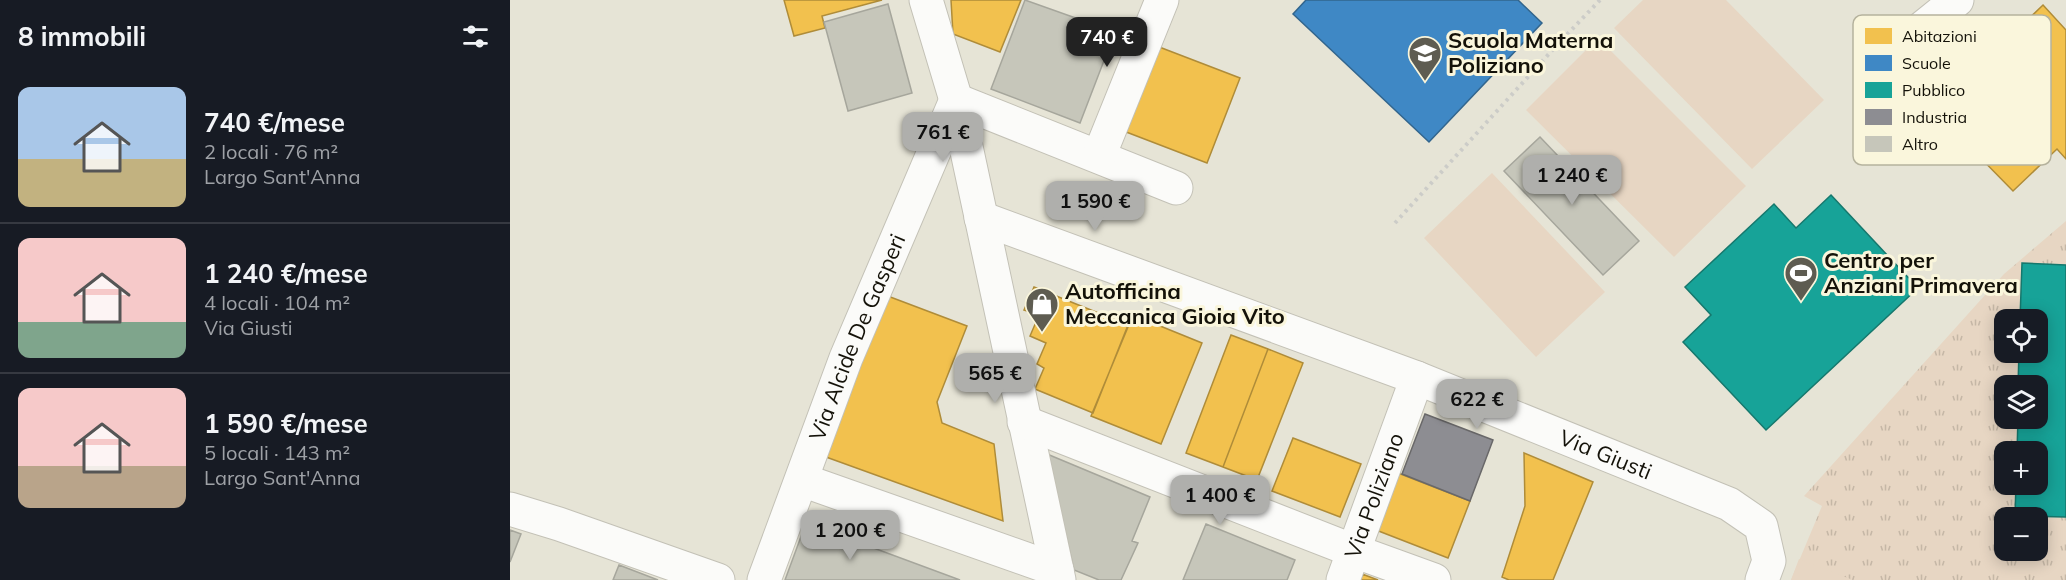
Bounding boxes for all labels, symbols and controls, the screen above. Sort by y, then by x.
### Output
legend [1853,15,2051,165]
pin: 740 € [1065,17,1149,68]
text: 8 immobili [18,20,146,53]
icon: filters [459,20,492,53]
text: 740 € [1080,24,1134,49]
place label: Scuola Materna Poliziano [1448,26,1613,79]
text: Abitazioni [1902,26,1977,46]
school or university icon: Scuola Materna Poliziano [1407,35,1443,82]
text: Scuole [1902,53,1951,73]
text: Pubblico [1902,80,1965,100]
text: 740 €/mese [204,106,345,139]
text: Industria [1902,107,1967,127]
icon: home [66,111,138,183]
pin: 761 € [901,112,985,163]
text: 761 € [916,119,970,144]
text: Altro [1902,134,1938,154]
text: 2 locali · 76 m² [204,139,338,164]
pin: 1 240 € [1517,155,1627,206]
text: 1 240 € [1537,162,1607,187]
text: Largo Sant'Anna [204,164,360,189]
pin: 1 590 € [1040,181,1150,232]
text: 1 590 € [1060,188,1130,213]
street label: Via Alcide De Gasperi [803,229,911,445]
place label: Centro per Anziani Primavera [1824,246,2018,299]
sports icon: Centro per Anziani Primavera [1783,255,1819,302]
text: 1 240 €/mese [204,257,368,290]
icon: home [66,262,138,334]
place label: Autofficina Meccanica Gioia Vito [1065,277,1285,330]
shop icon: Autofficina Meccanica Gioia Vito [1024,286,1060,333]
text: 4 locali · 104 m² [204,290,350,315]
map controls [1994,309,2048,561]
button: locate [1994,309,2048,363]
text: Via Giusti [204,315,292,340]
pin: 565 € [953,353,1037,404]
text: 565 € [968,360,1022,385]
button: layers [1994,375,2048,429]
pin: 622 € [1435,379,1519,430]
text: 622 € [1450,386,1504,411]
text: 1 590 €/mese [204,407,368,440]
icon: home [66,412,138,484]
street label: Via Giusti [1555,423,1656,485]
street label: Via Poliziano [1338,429,1410,562]
text: 5 locali · 143 m² [204,440,350,465]
button: + [1994,441,2048,495]
text: Largo Sant'Anna [204,465,360,490]
pin: 1 400 € [1165,475,1275,526]
text: 1 400 € [1185,482,1255,507]
button: − [1994,507,2048,561]
pin: 1 200 € [795,510,905,561]
text: 1 200 € [815,517,885,542]

